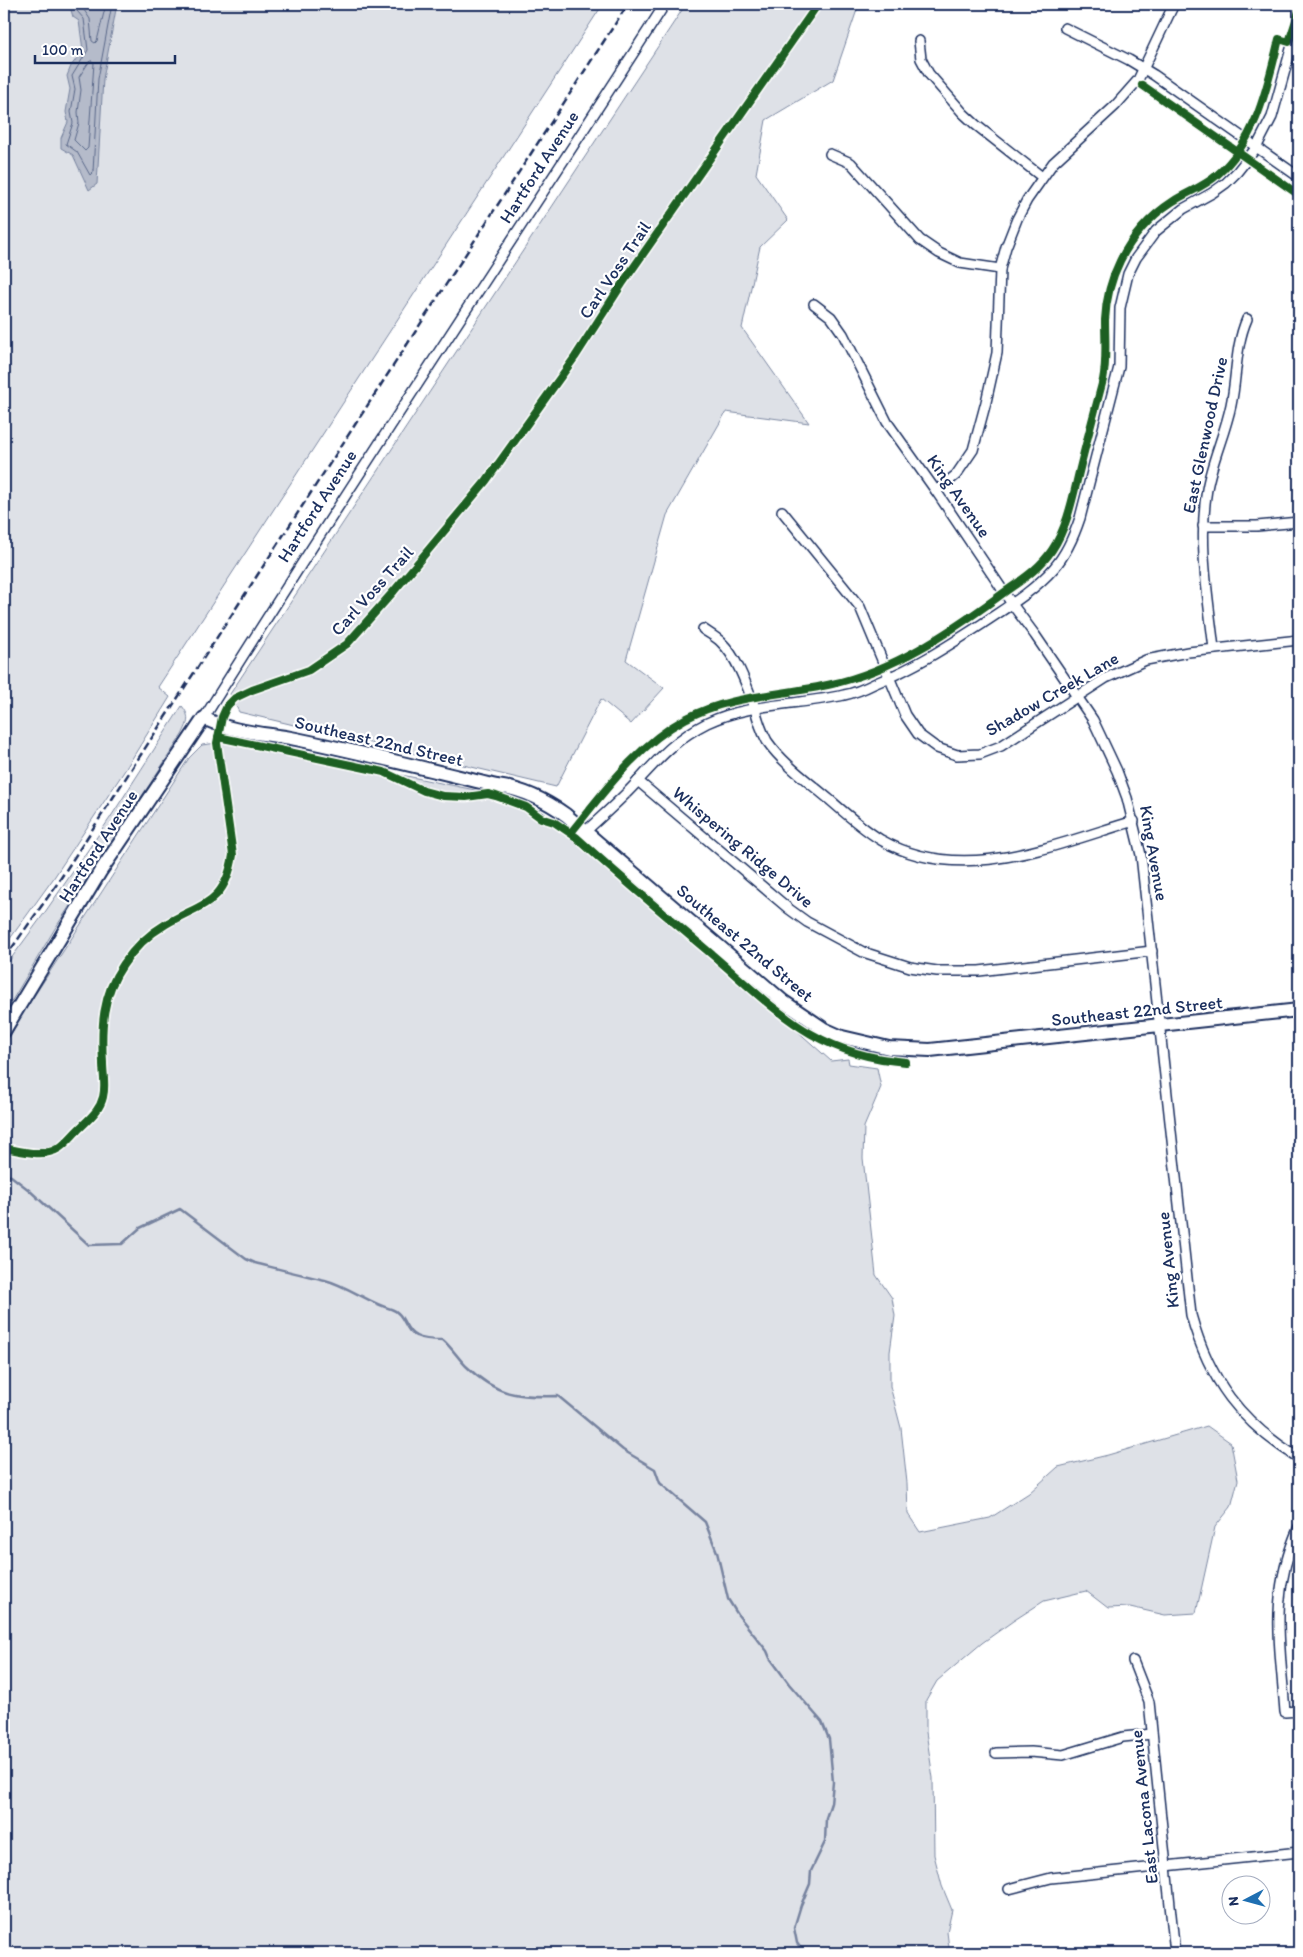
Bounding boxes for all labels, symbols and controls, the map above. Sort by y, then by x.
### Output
scale bar [35,32,175,64]
text: 100 m [42,41,84,59]
street label: Hartford Avenue [494,107,584,227]
street label: Carl Voss Trail [574,217,656,323]
street label: East Glenwood Drive [1178,355,1232,515]
street label: Hartford Avenue [272,446,362,566]
street label: King Avenue [922,450,996,542]
street label: Carl Voss Trail [326,542,418,640]
street label: Shadow Creek Lane [981,647,1123,741]
street label: Southeast 22nd Street [293,711,466,771]
street label: Whispering Ridge Drive [668,782,818,912]
street label: Hartford Avenue [53,786,143,906]
street label: King Avenue [1135,803,1173,903]
street label: Southeast 22nd Street [672,879,818,1007]
street label: Southeast 22nd Street [1050,991,1224,1031]
street label: King Avenue [1152,1211,1184,1309]
street label: East Lacona Avenue [1125,1729,1163,1885]
north arrow [1220,1874,1270,1924]
text: N [1225,1896,1243,1907]

